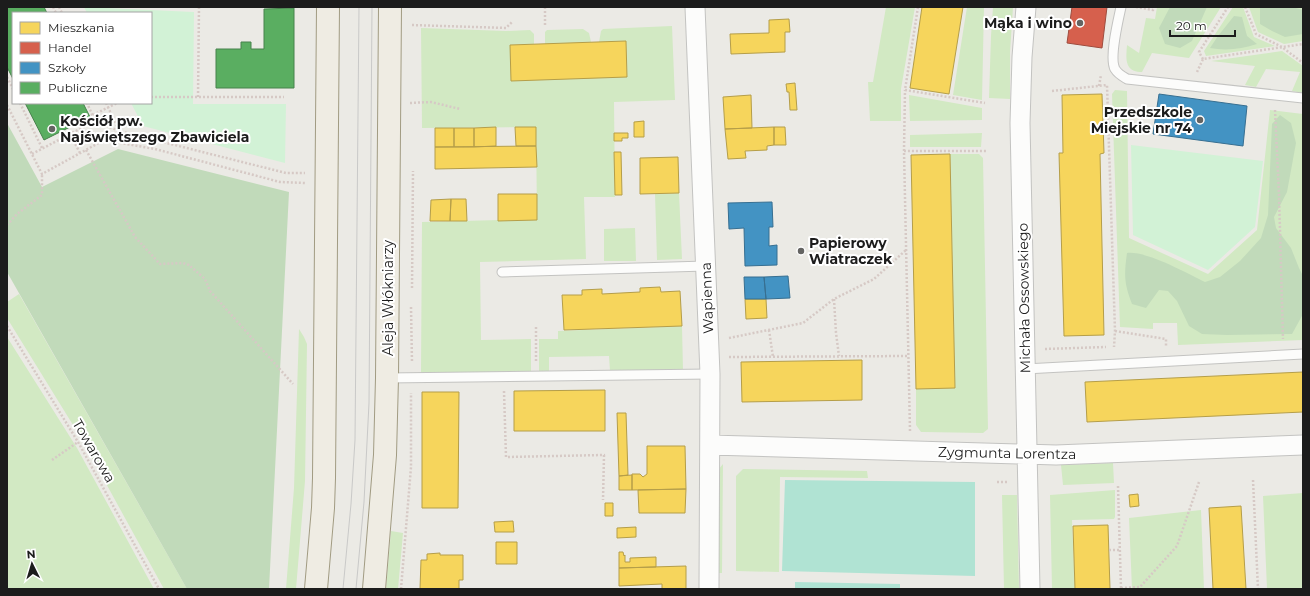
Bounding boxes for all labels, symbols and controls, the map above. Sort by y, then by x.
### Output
legend [12,12,152,104]
scale bar [1170,12,1235,38]
place label: Mąka i wino [984,14,1072,32]
marker: Mąka i wino [1075,18,1085,28]
text: 20 m [1176,18,1207,33]
text: Mieszkania [48,20,114,35]
text: Handel [48,40,92,55]
text: Szkoły [48,60,86,75]
text: Publiczne [48,80,107,95]
place label: Przedszkole Miejskie nr 74 [1091,103,1192,137]
place label: Kościół pw. Najświętszego Zbawiciela [60,112,249,146]
marker: Przedszkole Miejskie nr 74 [1195,115,1205,125]
marker: Kościół pw. Najświętszego Zbawiciela [47,124,57,134]
street label: Michała Ossowskiego [1014,222,1034,373]
place label: Papierowy Wiatraczek [809,234,893,268]
street label: Aleja Włókniarzy [379,240,397,356]
marker: Papierowy Wiatraczek [796,246,806,256]
street label: Wapienna [697,262,717,334]
street label: Towarowa [69,416,119,486]
street label: Zygmunta Lorentza [938,443,1076,463]
north arrow [12,544,52,584]
text: N [26,547,36,561]

